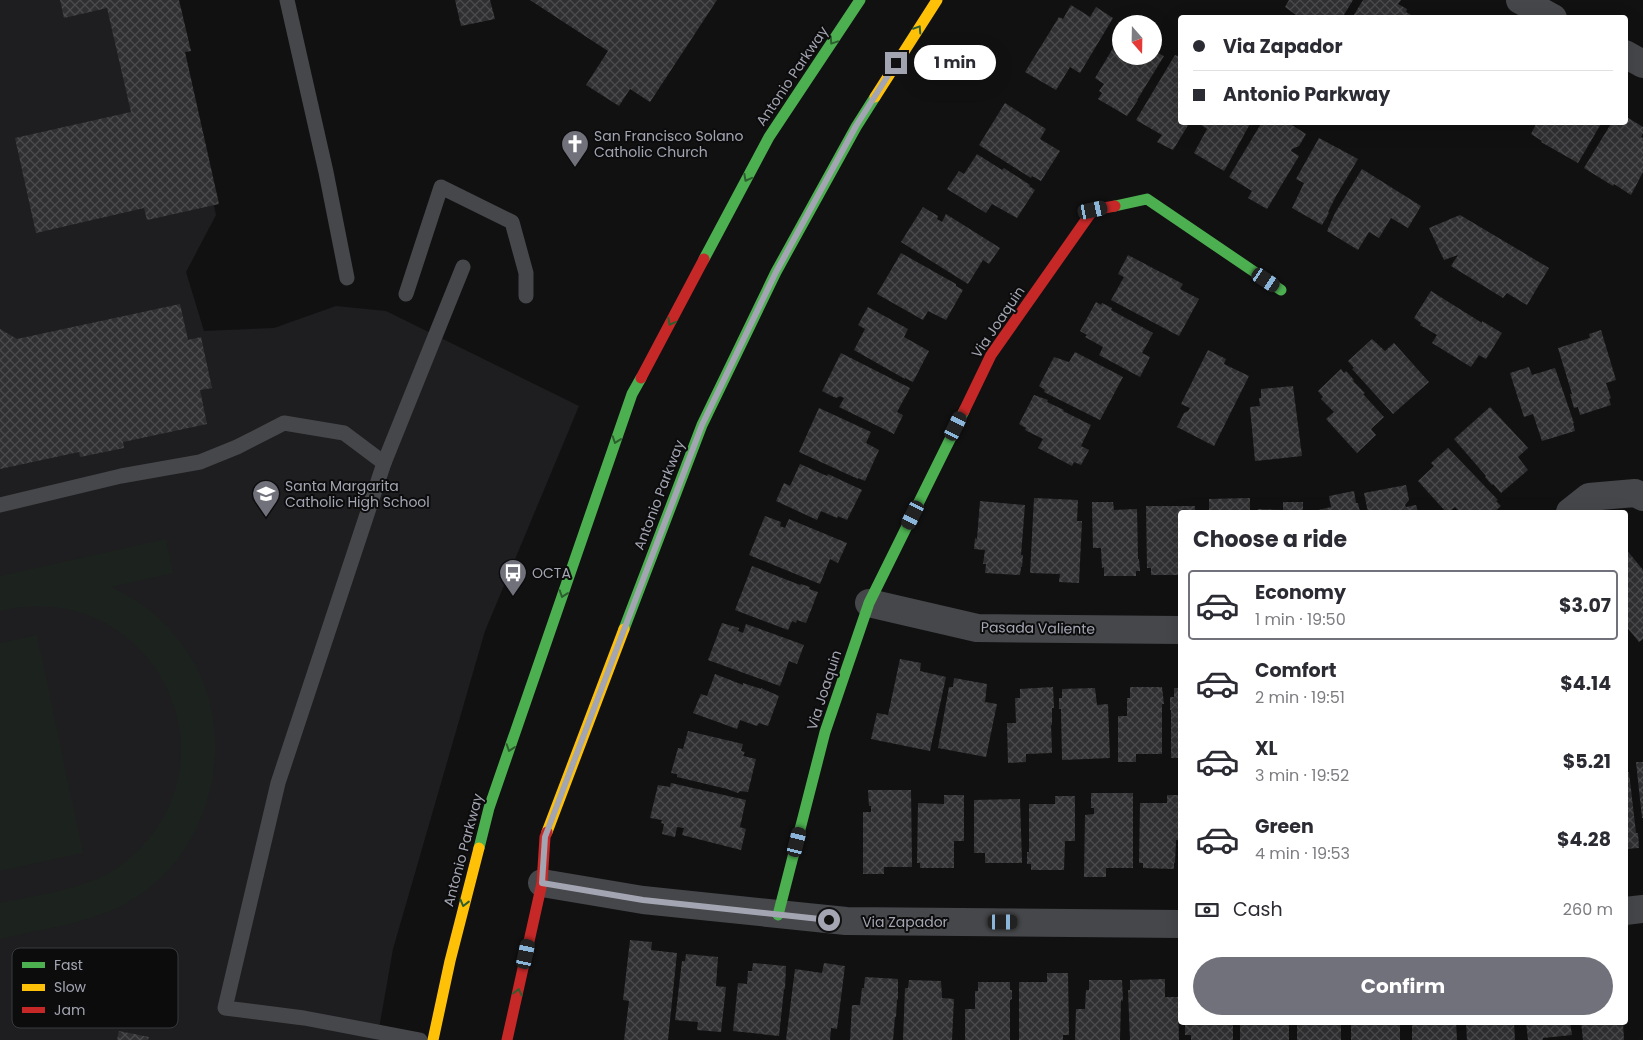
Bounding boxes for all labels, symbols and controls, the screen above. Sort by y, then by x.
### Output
north arrow [1112,15,1162,65]
map controls [1112,15,1162,65]
street label: Antonio Parkway [751,22,833,130]
one-way arrow [912,26,922,35]
text: Via Zapador [1223,33,1343,60]
one-way arrow [830,35,839,44]
callout: 1 min [914,46,996,80]
text: 1 min [934,51,976,74]
route end [885,52,907,74]
text: Antonio Parkway [1223,81,1390,108]
place label: San Francisco Solano Catholic Church [594,126,744,162]
church icon: San Francisco Solano Catholic Church [560,129,590,168]
one-way arrow [743,173,753,182]
car [1076,200,1109,220]
car [1249,265,1282,295]
street label: Via Joaquin [967,282,1029,362]
one-way arrow [667,317,677,326]
car [942,409,969,443]
one-way arrow [612,436,622,444]
street label: Antonio Parkway [629,437,689,553]
place label: Santa Margarita Catholic High School [285,476,430,512]
school or university icon: Santa Margarita Catholic High School [251,479,281,518]
car [899,498,926,532]
text: Choose a ride [1193,524,1347,555]
bus stop icon: OCTA [498,558,528,597]
place label: OCTA [532,563,571,583]
text: Economy [1255,579,1346,606]
icon: car [1195,583,1240,628]
one-way arrow [559,589,569,598]
text: $3.07 [1559,592,1611,619]
text: 1 min · 19:50 [1255,608,1346,631]
street label: Pasada Valiente [981,617,1096,639]
street label: Via Joaquin [802,648,846,732]
text: Comfort [1255,657,1337,684]
icon: car [1195,661,1240,706]
text: $4.14 [1560,670,1611,697]
text: 2 min · 19:51 [1255,686,1345,709]
text: XL [1255,735,1278,762]
icon: car [1195,739,1240,784]
one-way arrow [506,743,516,751]
text: $5.21 [1563,748,1611,775]
text: 3 min · 19:52 [1255,764,1349,787]
street label: Antonio Parkway [438,791,488,909]
text: Green [1255,813,1314,840]
icon: car [1195,817,1240,862]
car [786,826,807,858]
text: $4.28 [1557,826,1611,853]
text: 4 min · 19:53 [1255,842,1350,865]
icon: cash [1193,896,1221,924]
text: Cash [1233,896,1283,923]
text: 260 m [1563,898,1613,921]
one-way arrow [459,899,470,908]
route start [818,909,840,931]
street label: Via Zapador [862,912,948,932]
car [988,915,1018,930]
car [515,938,536,970]
legend [12,948,178,1028]
text: Fast [54,955,83,975]
button: Confirm [1193,957,1613,1015]
text: Slow [54,977,87,997]
one-way arrow [512,988,522,997]
text: Jam [54,1000,85,1020]

